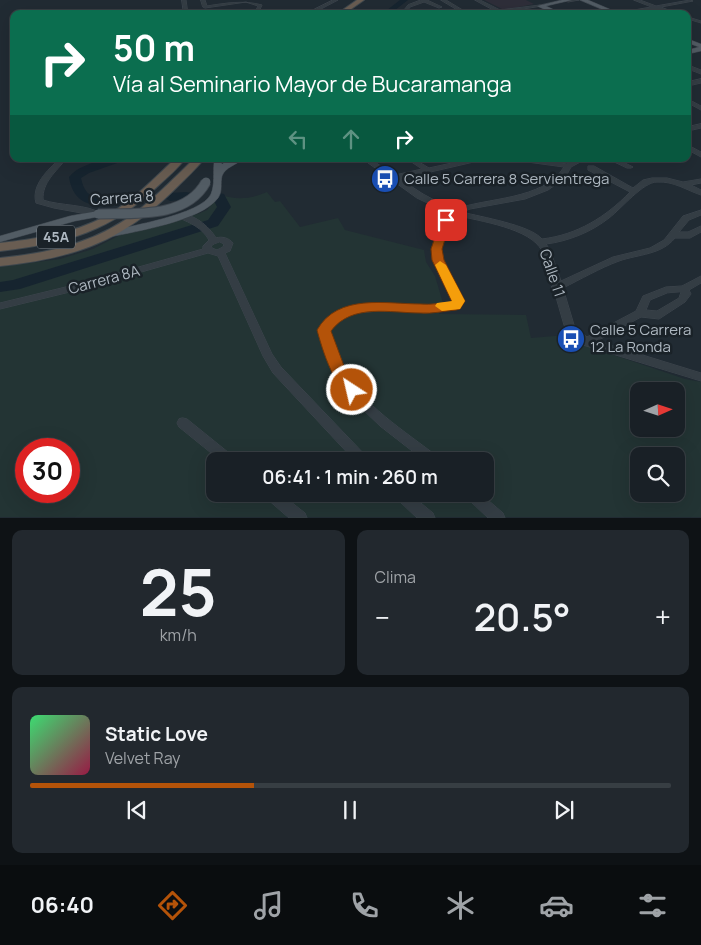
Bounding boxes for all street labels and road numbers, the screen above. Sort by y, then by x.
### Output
street label: Carrera 8 [89,185,154,210]
road number: 45A [37,226,75,248]
street label: Calle 11 [534,246,570,300]
street label: Carrera 8A [66,260,142,299]

